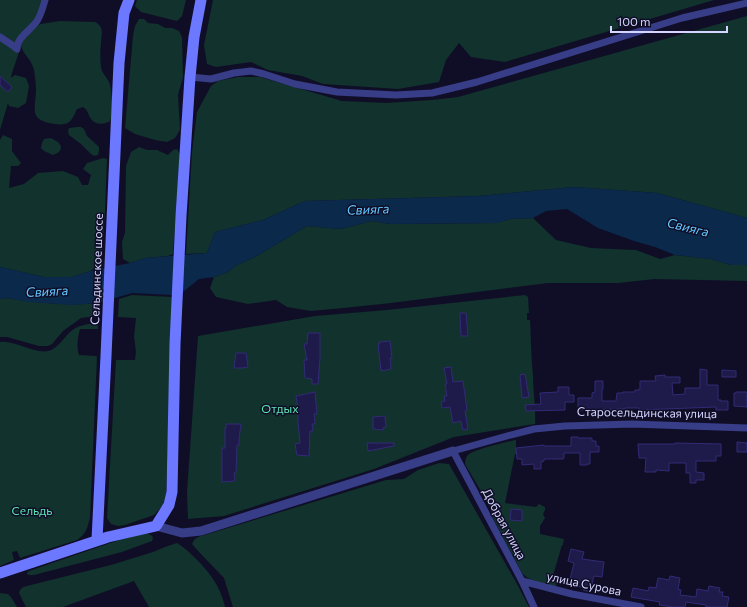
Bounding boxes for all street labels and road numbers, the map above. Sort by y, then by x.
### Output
street label: Сельдинское шоссе [87,213,105,325]
street label: Старосельдинская улица [577,404,717,420]
street label: Добрая улица [480,486,529,561]
street label: улица Сурова [546,568,623,598]

